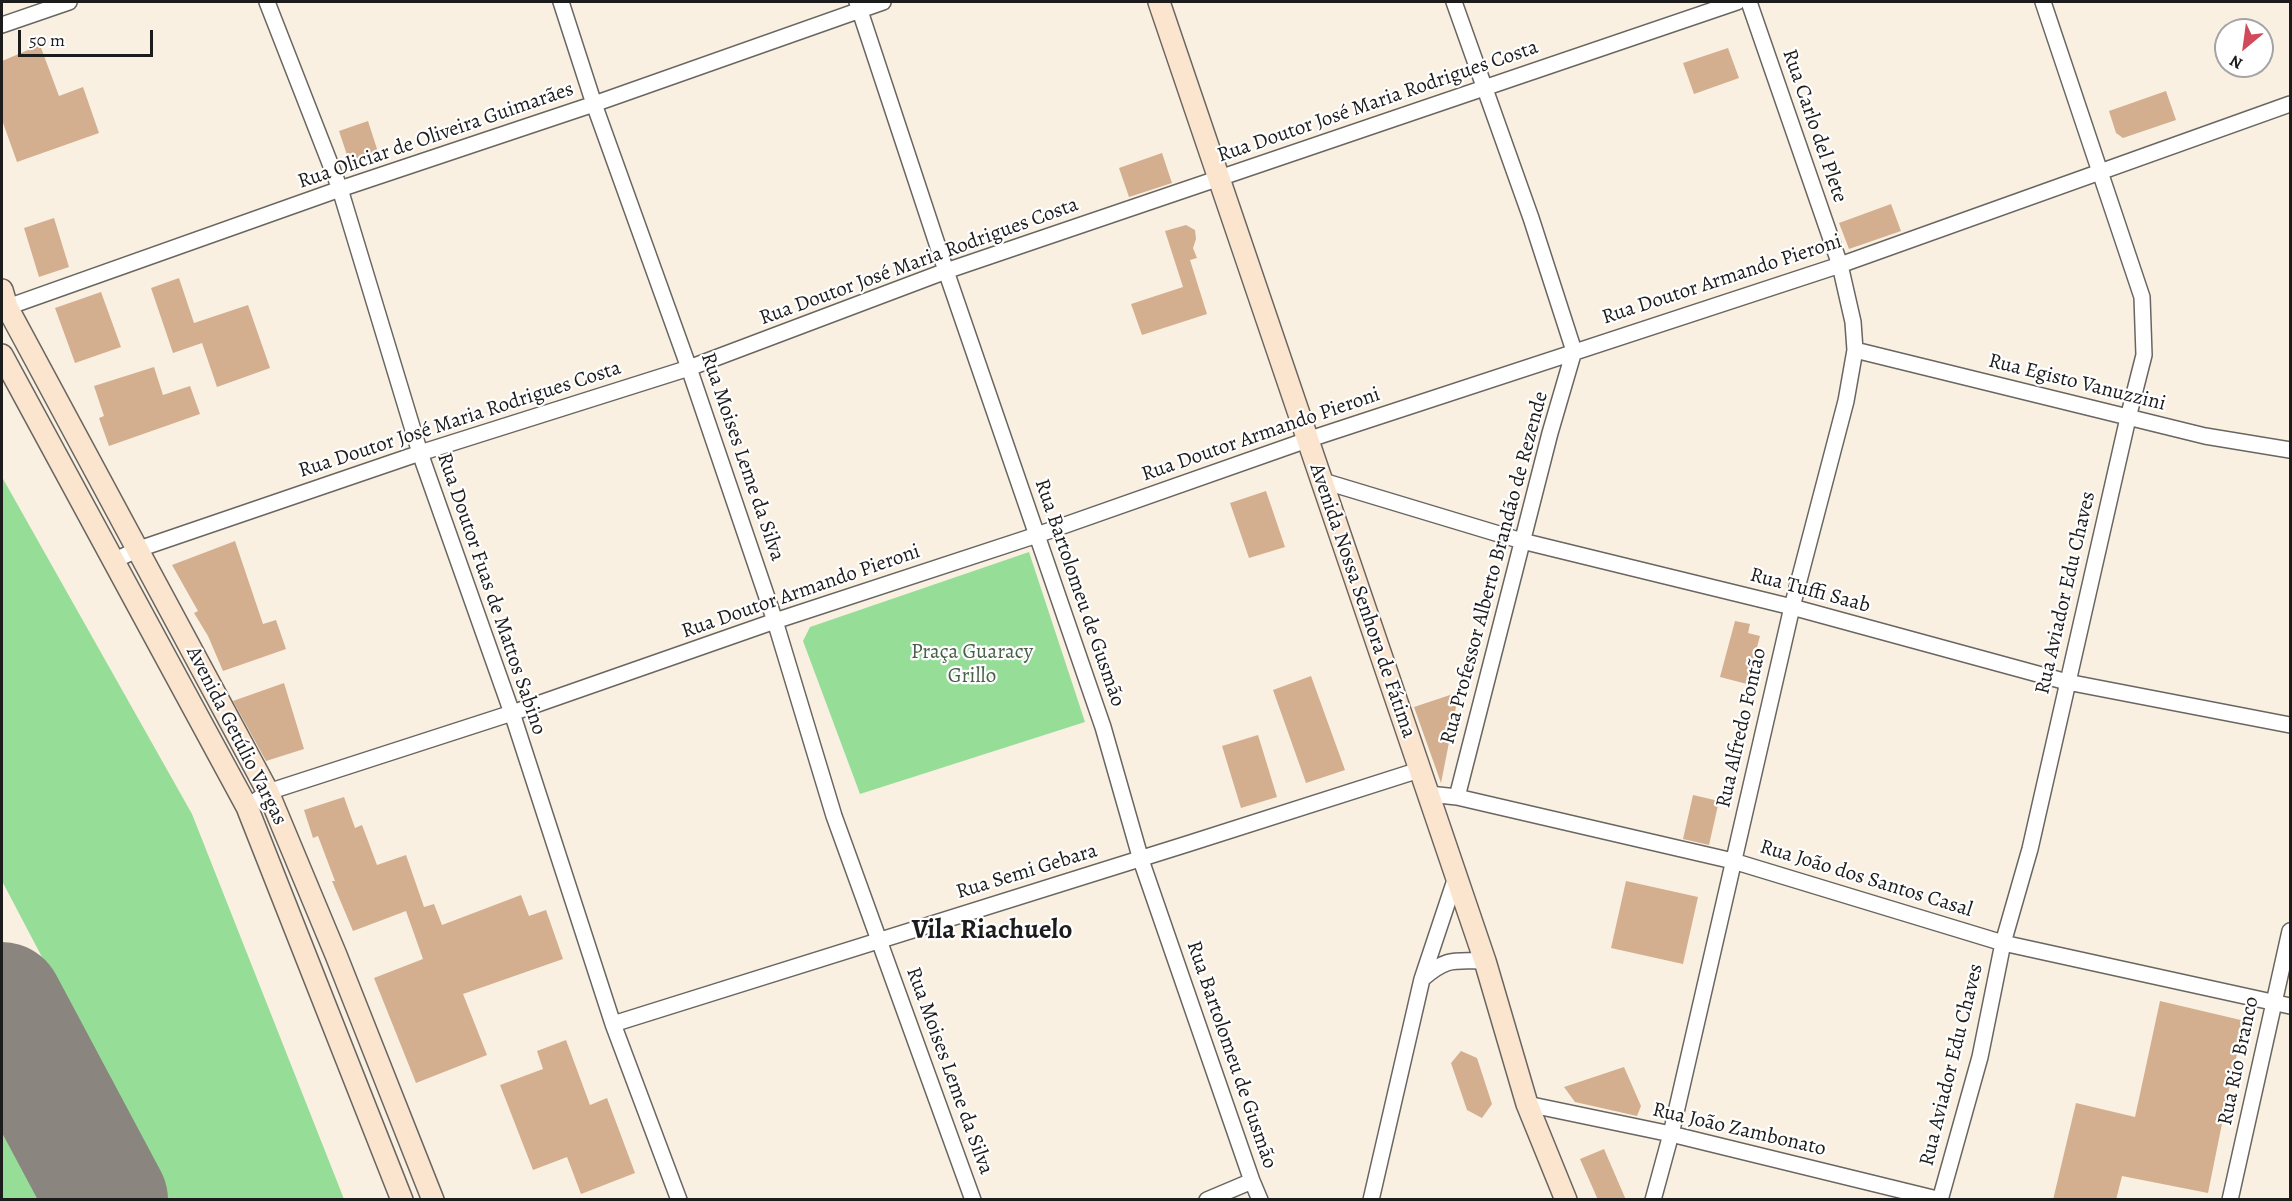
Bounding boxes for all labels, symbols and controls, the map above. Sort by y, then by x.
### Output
scale bar [21,18,156,56]
north arrow [2214,18,2274,78]
text: 50 m [29,28,65,52]
street label: Rua Doutor José Maria Rodrigues Costa [1214,35,1542,169]
street label: Rua Carlo del Plete [1776,46,1852,206]
text: N [2226,50,2247,74]
street label: Rua Oliciar de Oliveira Guimarães [295,77,577,195]
street label: Rua Doutor José Maria Rodrigues Costa [756,192,1082,332]
street label: Rua Doutor Armando Pieroni [1599,229,1845,331]
street label: Rua Moises Leme da Silva [694,349,790,565]
street label: Rua Egisto Vanuzzini [1986,349,2168,417]
street label: Rua Doutor José Maria Rodrigues Costa [296,356,624,484]
street label: Rua Doutor Armando Pieroni [1138,382,1384,488]
street label: Rua Professor Alberto Brandão de Rezende [1436,389,1554,747]
street label: Rua Doutor Fuas de Mattos Sabino [431,450,551,738]
street label: Avenida Nossa Senhora de Fátima [1303,460,1421,742]
street label: Rua Bartolomeu de Gusmão [1028,476,1130,710]
street label: Rua Aviador Edu Chaves [2030,489,2102,697]
street label: Rua Doutor Armando Pieroni [678,539,924,645]
street label: Rua Tuffi Saab [1747,563,1873,619]
park label: Praça Guaracy Grillo [911,640,1033,690]
street label: Avenida Getúlio Vargas [180,642,292,830]
street label: Rua Alfredo Fontão [1711,646,1773,810]
street label: Rua João dos Santos Casal [1757,835,1975,923]
street label: Rua Semi Gebara [953,839,1101,905]
district label: Vila Riachuelo [912,915,1072,947]
street label: Rua Bartolomeu de Gusmão [1180,938,1282,1172]
street label: Rua Aviador Edu Chaves [1915,961,1989,1169]
street label: Rua Moises Leme da Silva [900,964,998,1178]
street label: Rua Rio Branco [2213,994,2265,1128]
street label: Rua João Zambonato [1650,1098,1828,1162]

